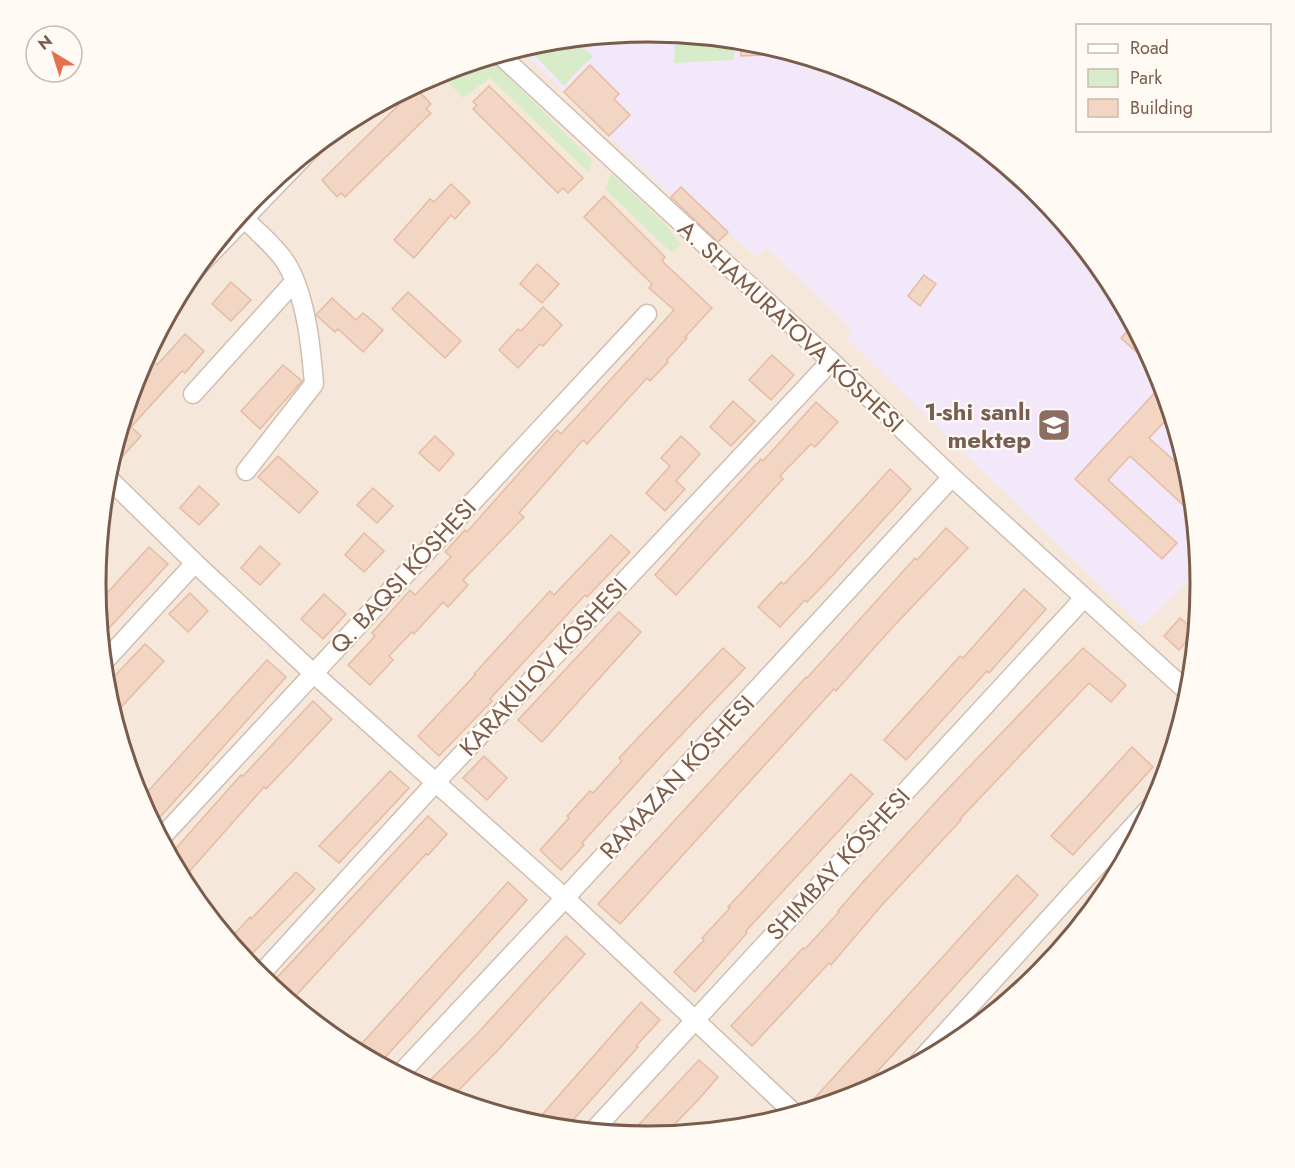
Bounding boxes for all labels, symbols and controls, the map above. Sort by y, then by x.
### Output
north arrow [24,24,84,84]
legend [1076,24,1271,132]
text: N [33,30,57,56]
text: Road [1130,35,1169,61]
text: Park [1130,65,1162,91]
text: Building [1130,95,1193,121]
street label: A. SHAMURATOVA KÓSHESI [670,212,912,440]
place label: 1-shi sanlı mektep [924,394,1031,457]
school or university icon: 1-shi sanlı mektep [1036,407,1072,443]
street label: Q. BAQSI KÓSHESI [322,491,484,661]
street label: KARAKULOV KÓSHESI [451,570,635,764]
street label: RAMAZAN KÓSHESI [592,687,762,867]
street label: SHIMBAY KÓSHESI [758,780,918,948]

